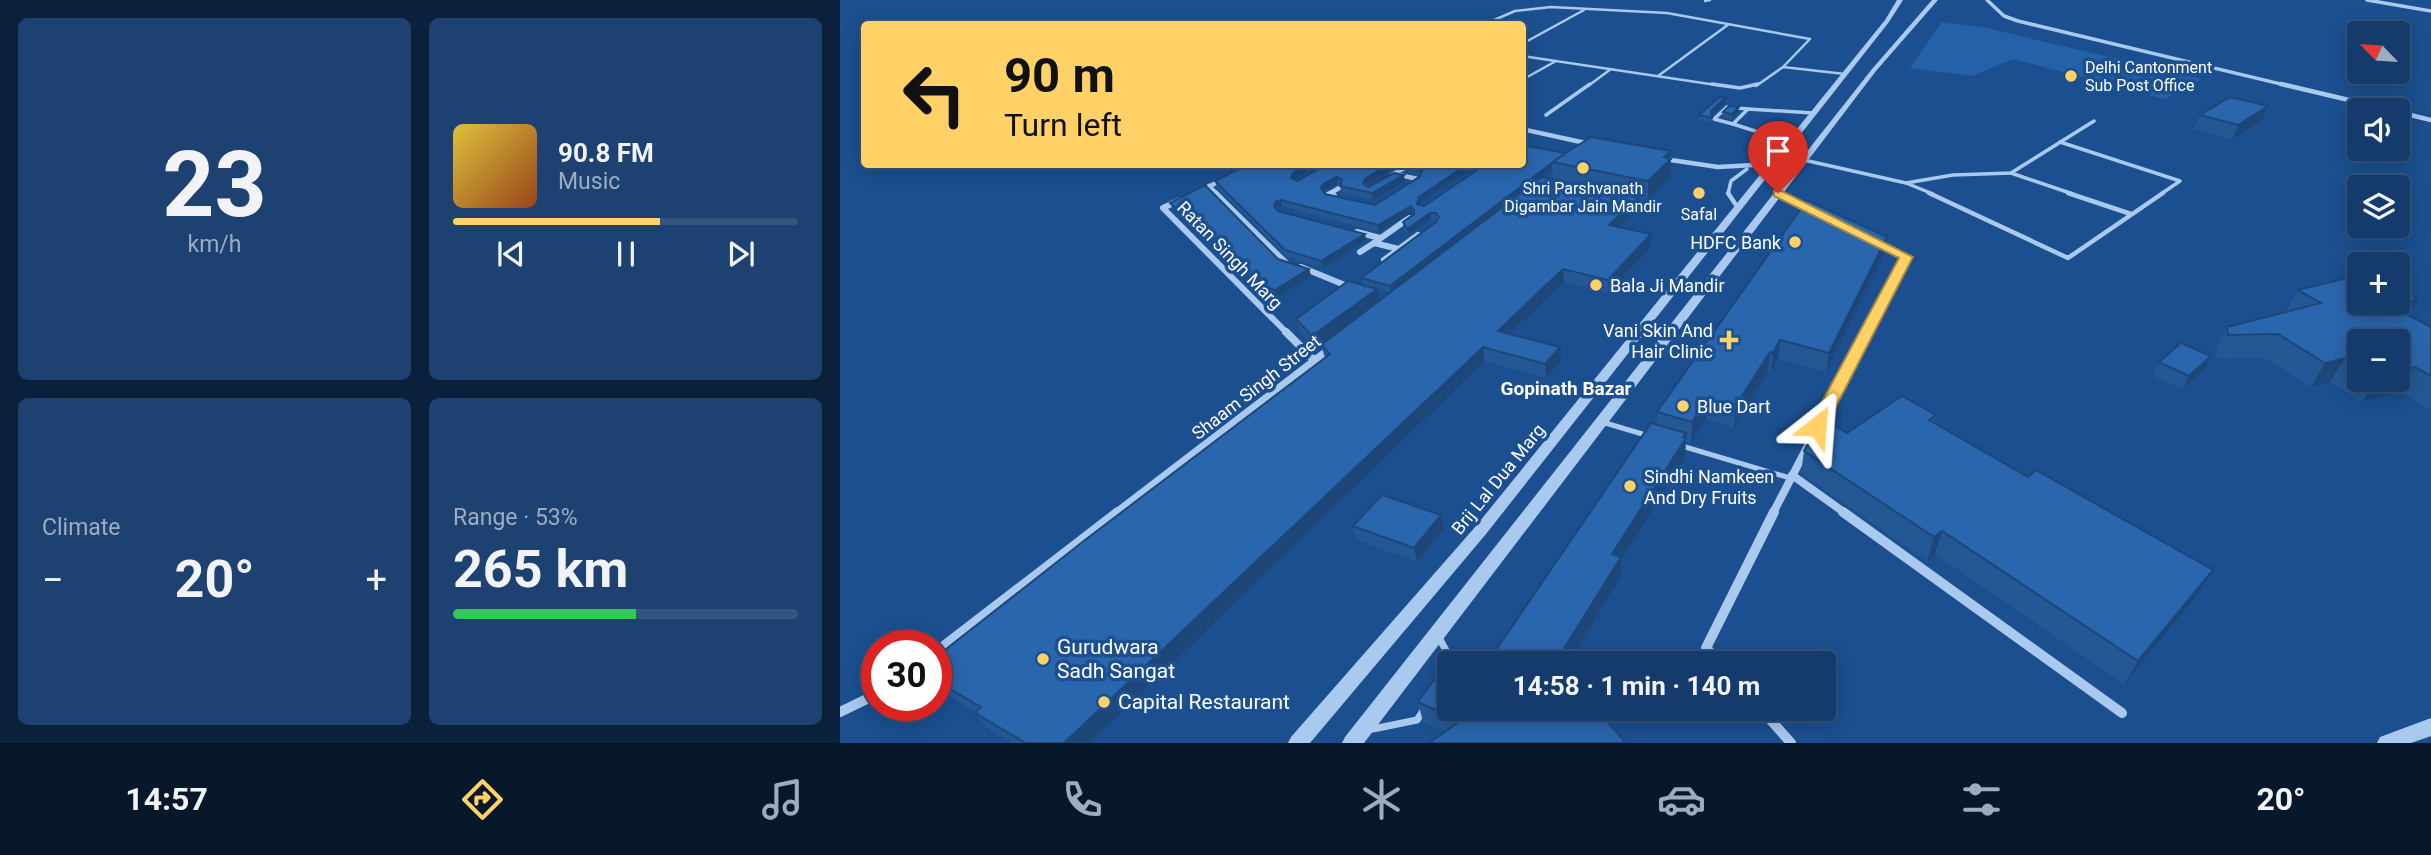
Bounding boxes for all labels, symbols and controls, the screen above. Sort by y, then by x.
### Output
north arrow [2347,21,2410,84]
map controls [2347,21,2410,392]
text: 90 m [1004,47,1115,104]
icon: left [889,49,980,140]
place label: Delhi Cantonment Sub Post Office [2085,58,2212,95]
marker: Delhi Cantonment Sub Post Office [2063,68,2079,84]
button: sound [2347,98,2410,161]
text: Turn left [1004,106,1122,144]
pin [1748,121,1808,193]
text: 23 [162,132,267,238]
icon: arrive [1759,132,1797,170]
text: 90.8 FM [558,138,654,168]
marker: Shri Parshvanath Digambar Jain Mandir [1575,160,1591,176]
text: Music [558,168,620,195]
button: layers [2347,175,2410,238]
place label: Shri Parshvanath Digambar Jain Mandir [1504,179,1662,216]
marker: Safal [1691,185,1707,201]
street label: Ratan Singh Marg [1173,197,1287,313]
place label: Safal [1681,205,1717,224]
text: km/h [188,231,242,258]
place label: HDFC Bank [1690,232,1782,253]
marker: HDFC Bank [1787,234,1803,250]
icon: previous [492,235,530,273]
icon: pause [607,235,645,273]
icon: next [722,235,760,273]
button: + [2347,252,2410,315]
place label: Bala Ji Mandir [1610,275,1725,296]
marker: Bala Ji Mandir [1588,277,1604,293]
place label: Vani Skin And Hair Clinic [1603,320,1713,362]
button: − [2347,329,2410,392]
street label: Shaam Singh Street [1188,330,1325,444]
marker: Vani Skin And Hair Clinic [1719,330,1739,350]
district label: Gopinath Bazar [1500,377,1632,400]
position arrow [1780,389,1854,463]
place label: Blue Dart [1697,396,1771,417]
marker: Blue Dart [1675,398,1691,414]
street label: Brij Lal Dua Marg [1447,419,1549,539]
place label: Sindhi Namkeen And Dry Fruits [1644,466,1774,508]
marker: Sindhi Namkeen And Dry Fruits [1622,478,1638,494]
text: Range · 53% [453,504,578,531]
text: Climate [42,514,121,541]
text: 265 km [453,539,628,600]
text: 20° [175,549,255,610]
text: − [42,558,64,602]
text: + [365,558,387,602]
speed limit sign: 30 [861,630,952,721]
place label: Gurudwara Sadh Sangat [1057,635,1175,683]
marker: Gurudwara Sadh Sangat [1035,651,1051,667]
text: 14:58 · 1 min · 140 m [1513,671,1760,701]
place label: Capital Restaurant [1118,690,1290,714]
marker: Capital Restaurant [1096,694,1112,710]
icon: directions [458,775,507,824]
icon: music [758,775,807,824]
icon: phone [1058,775,1107,824]
icon: climate [1357,775,1406,824]
icon: car [1657,775,1706,824]
icon: filters [1957,775,2006,824]
text: 14:57 [125,780,208,818]
text: 20° [2256,780,2306,818]

